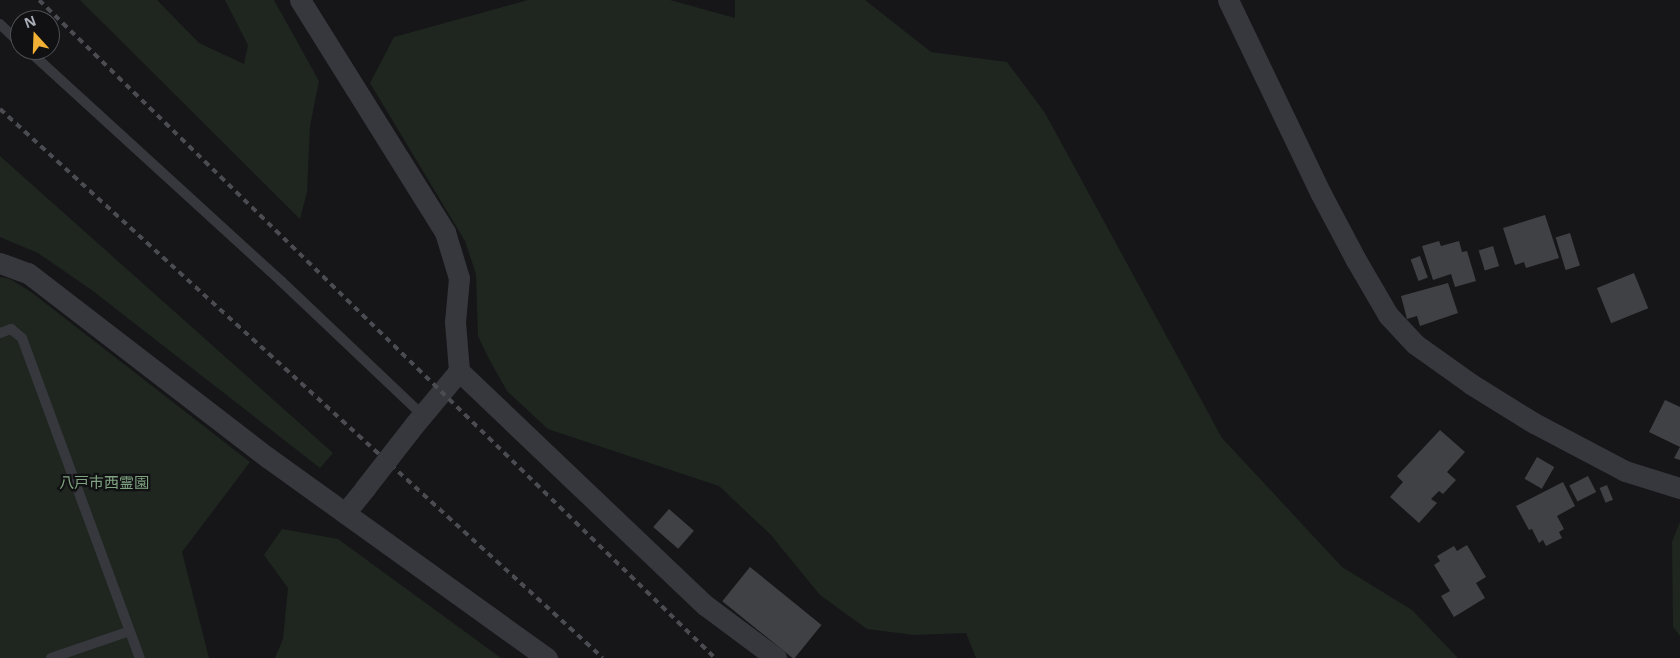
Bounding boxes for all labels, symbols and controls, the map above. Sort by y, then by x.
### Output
north arrow [10,10,60,60]
text: N [21,11,39,32]
park label: 八戸市西霊園 [59,474,149,492]

